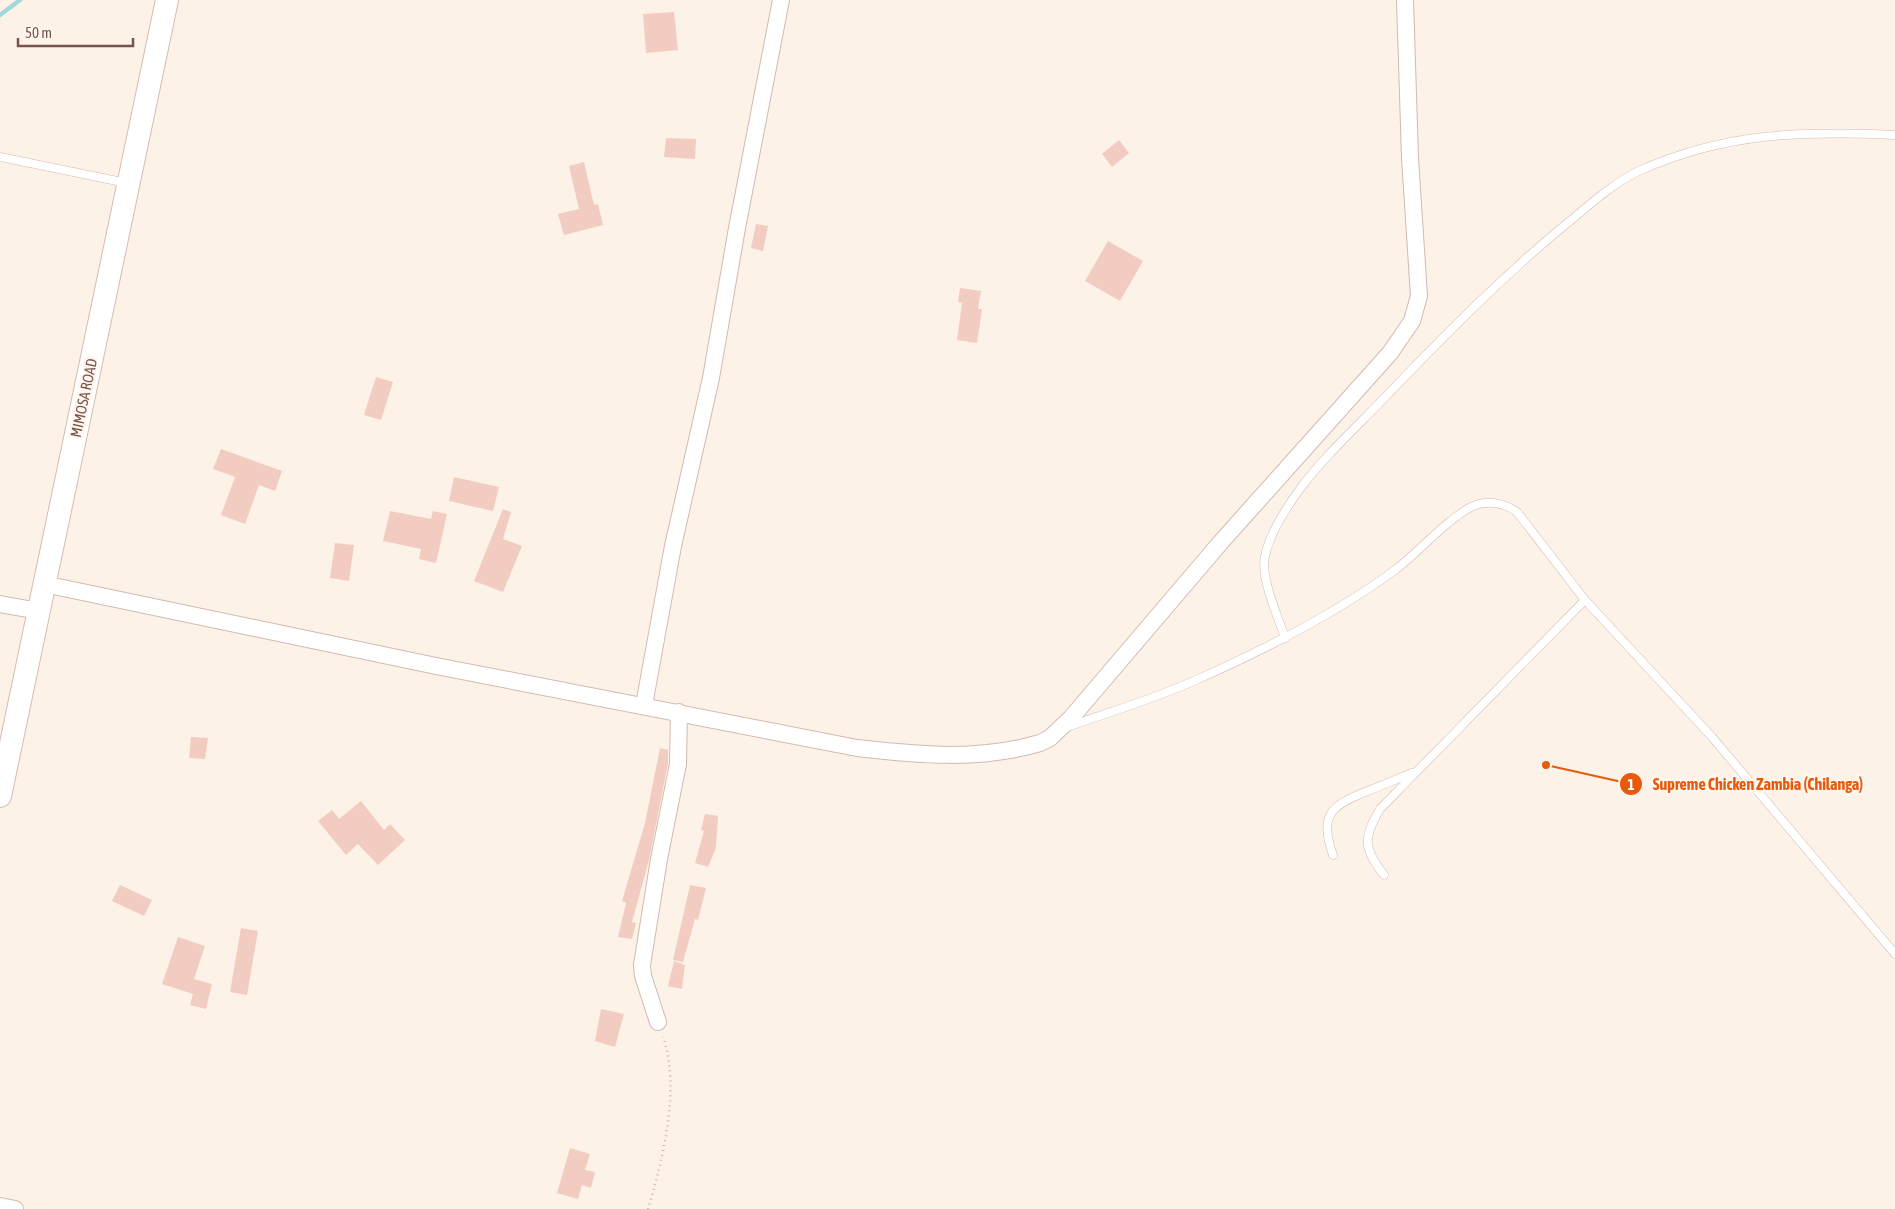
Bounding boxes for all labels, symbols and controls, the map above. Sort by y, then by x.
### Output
scale bar [18,15,132,47]
text: 50 m [25,24,52,41]
street label: MIMOSA ROAD [67,357,100,439]
callout: Supreme Chicken Zambia (Chilanga) [1618,769,1873,800]
text: Supreme Chicken Zambia (Chilanga) [1653,775,1863,793]
text: 1 [1627,776,1635,793]

